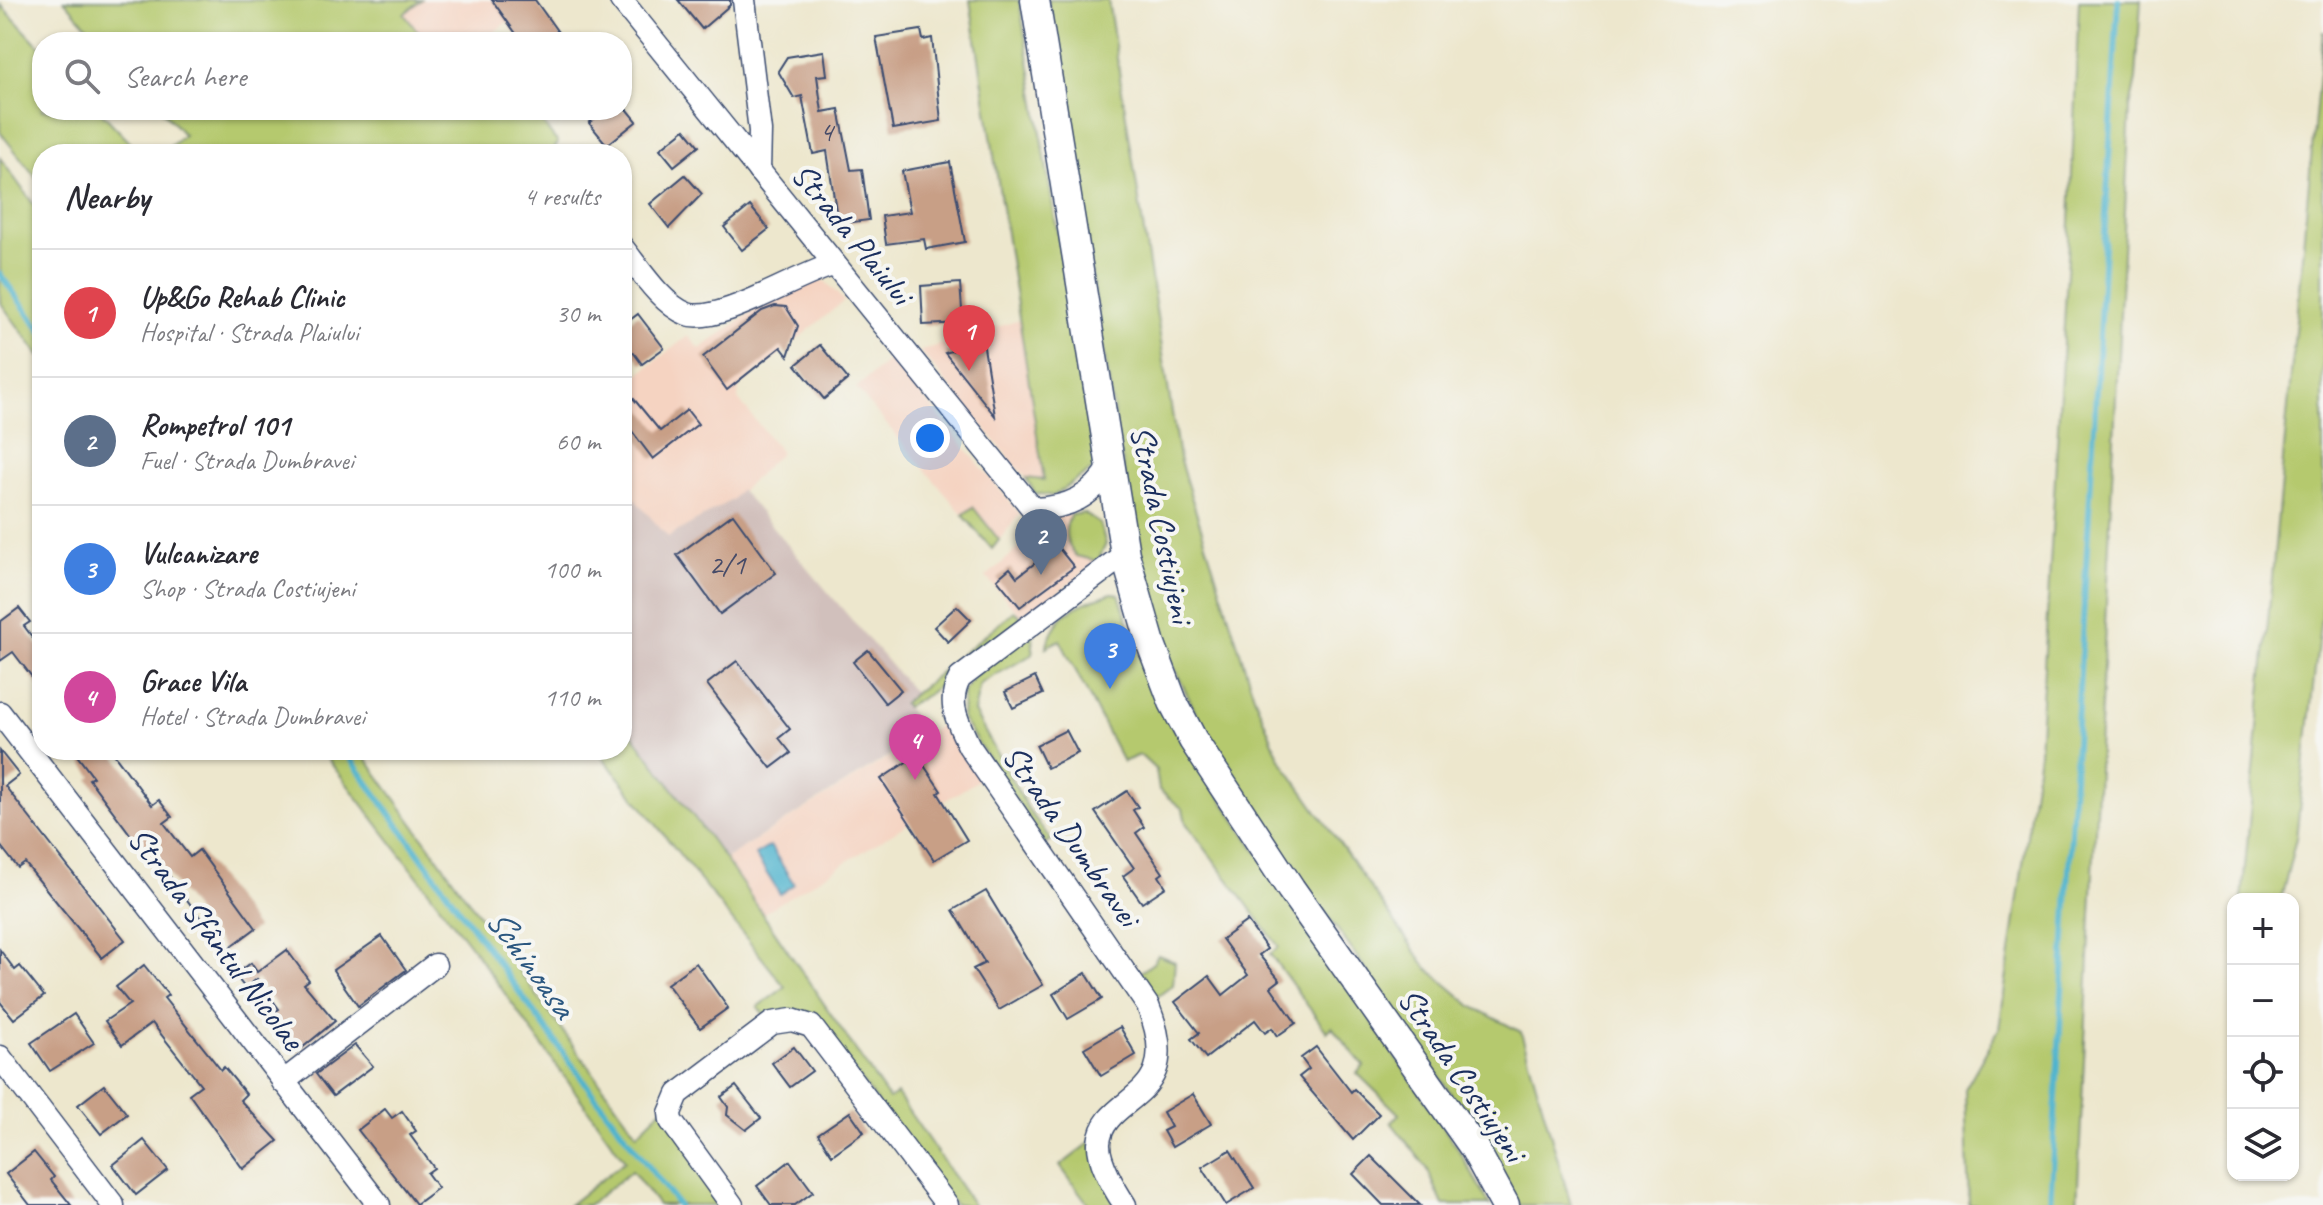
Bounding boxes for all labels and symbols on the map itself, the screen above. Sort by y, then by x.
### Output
house number: 4 [819,112,835,150]
street label: Strada Plaiului [782,154,925,316]
pin: 1 [943,305,995,371]
your location [910,418,950,458]
street label: Strada Costiujeni [1121,422,1205,630]
pin: 2 [1015,509,1067,575]
house number: 2/1 [709,545,747,583]
pin: 3 [1084,623,1136,689]
pin: 4 [889,714,941,780]
street label: Strada Dumbravei [993,736,1153,938]
street label: Strada Sfântul Nicolae [119,818,316,1060]
water label: Schinoasa [476,899,588,1029]
street label: Strada Costiujeni [1389,979,1538,1172]

